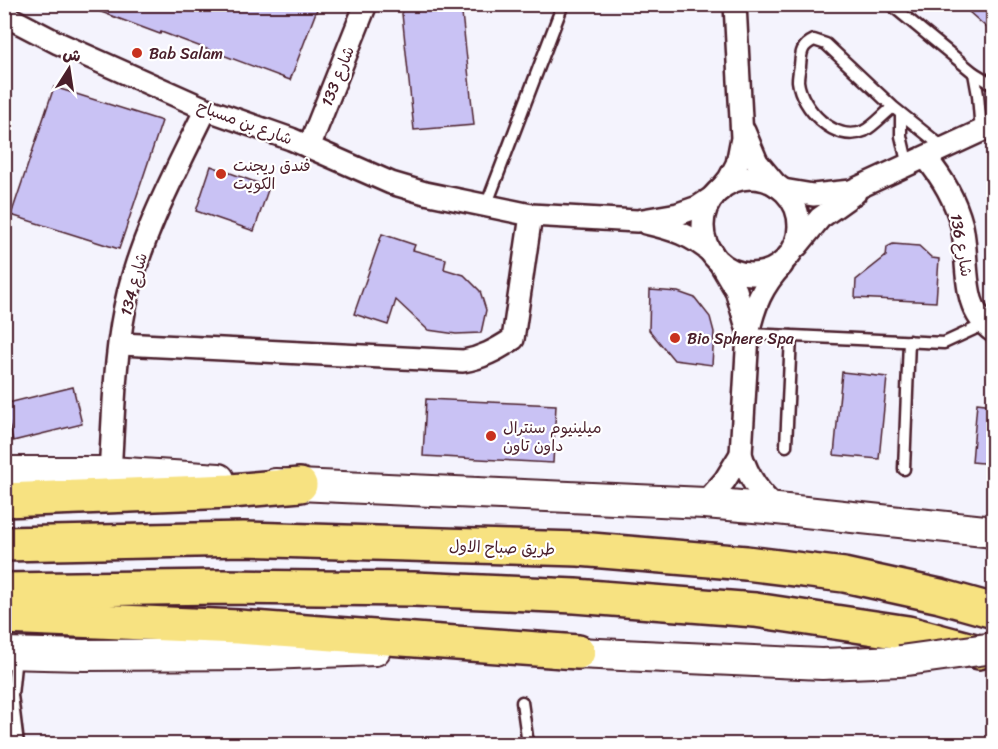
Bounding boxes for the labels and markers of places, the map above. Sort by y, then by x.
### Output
place label: Bab Salam [149,39,223,68]
marker: Bab Salam [130,46,144,60]
place label: فندق ريجنت الكويت [233,151,311,198]
marker: فندق ريجنت الكويت [214,167,228,181]
place label: Bio Sphere Spa [687,324,795,353]
marker: Bio Sphere Spa [668,331,682,345]
place label: ميلينيوم سنترال داون تاون [503,413,601,460]
marker: ميلينيوم سنترال داون تاون [484,429,498,443]

